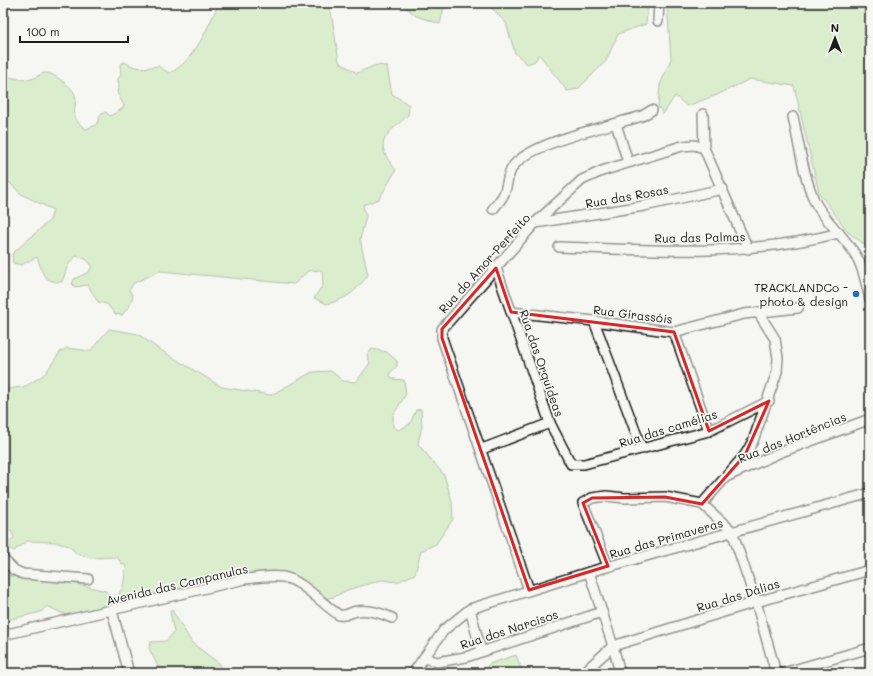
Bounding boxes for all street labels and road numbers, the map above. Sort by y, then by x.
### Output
street label: Rua das Rosas [584,181,670,211]
street label: Rua do Amor-Perfeito [435,210,533,316]
street label: Rua das Palmas [654,228,746,246]
street label: Rua Girassóis [592,301,674,327]
street label: Rua das Orquídeas [516,307,568,419]
street label: Rua das camélias [617,405,719,451]
street label: Rua das Hortências [735,408,849,466]
street label: Rua das Primaveras [607,514,725,562]
street label: Avenida das Campanulas [105,560,250,608]
street label: Rua das Dálias [695,575,782,615]
street label: Rua dos Narcisos [458,606,560,652]

